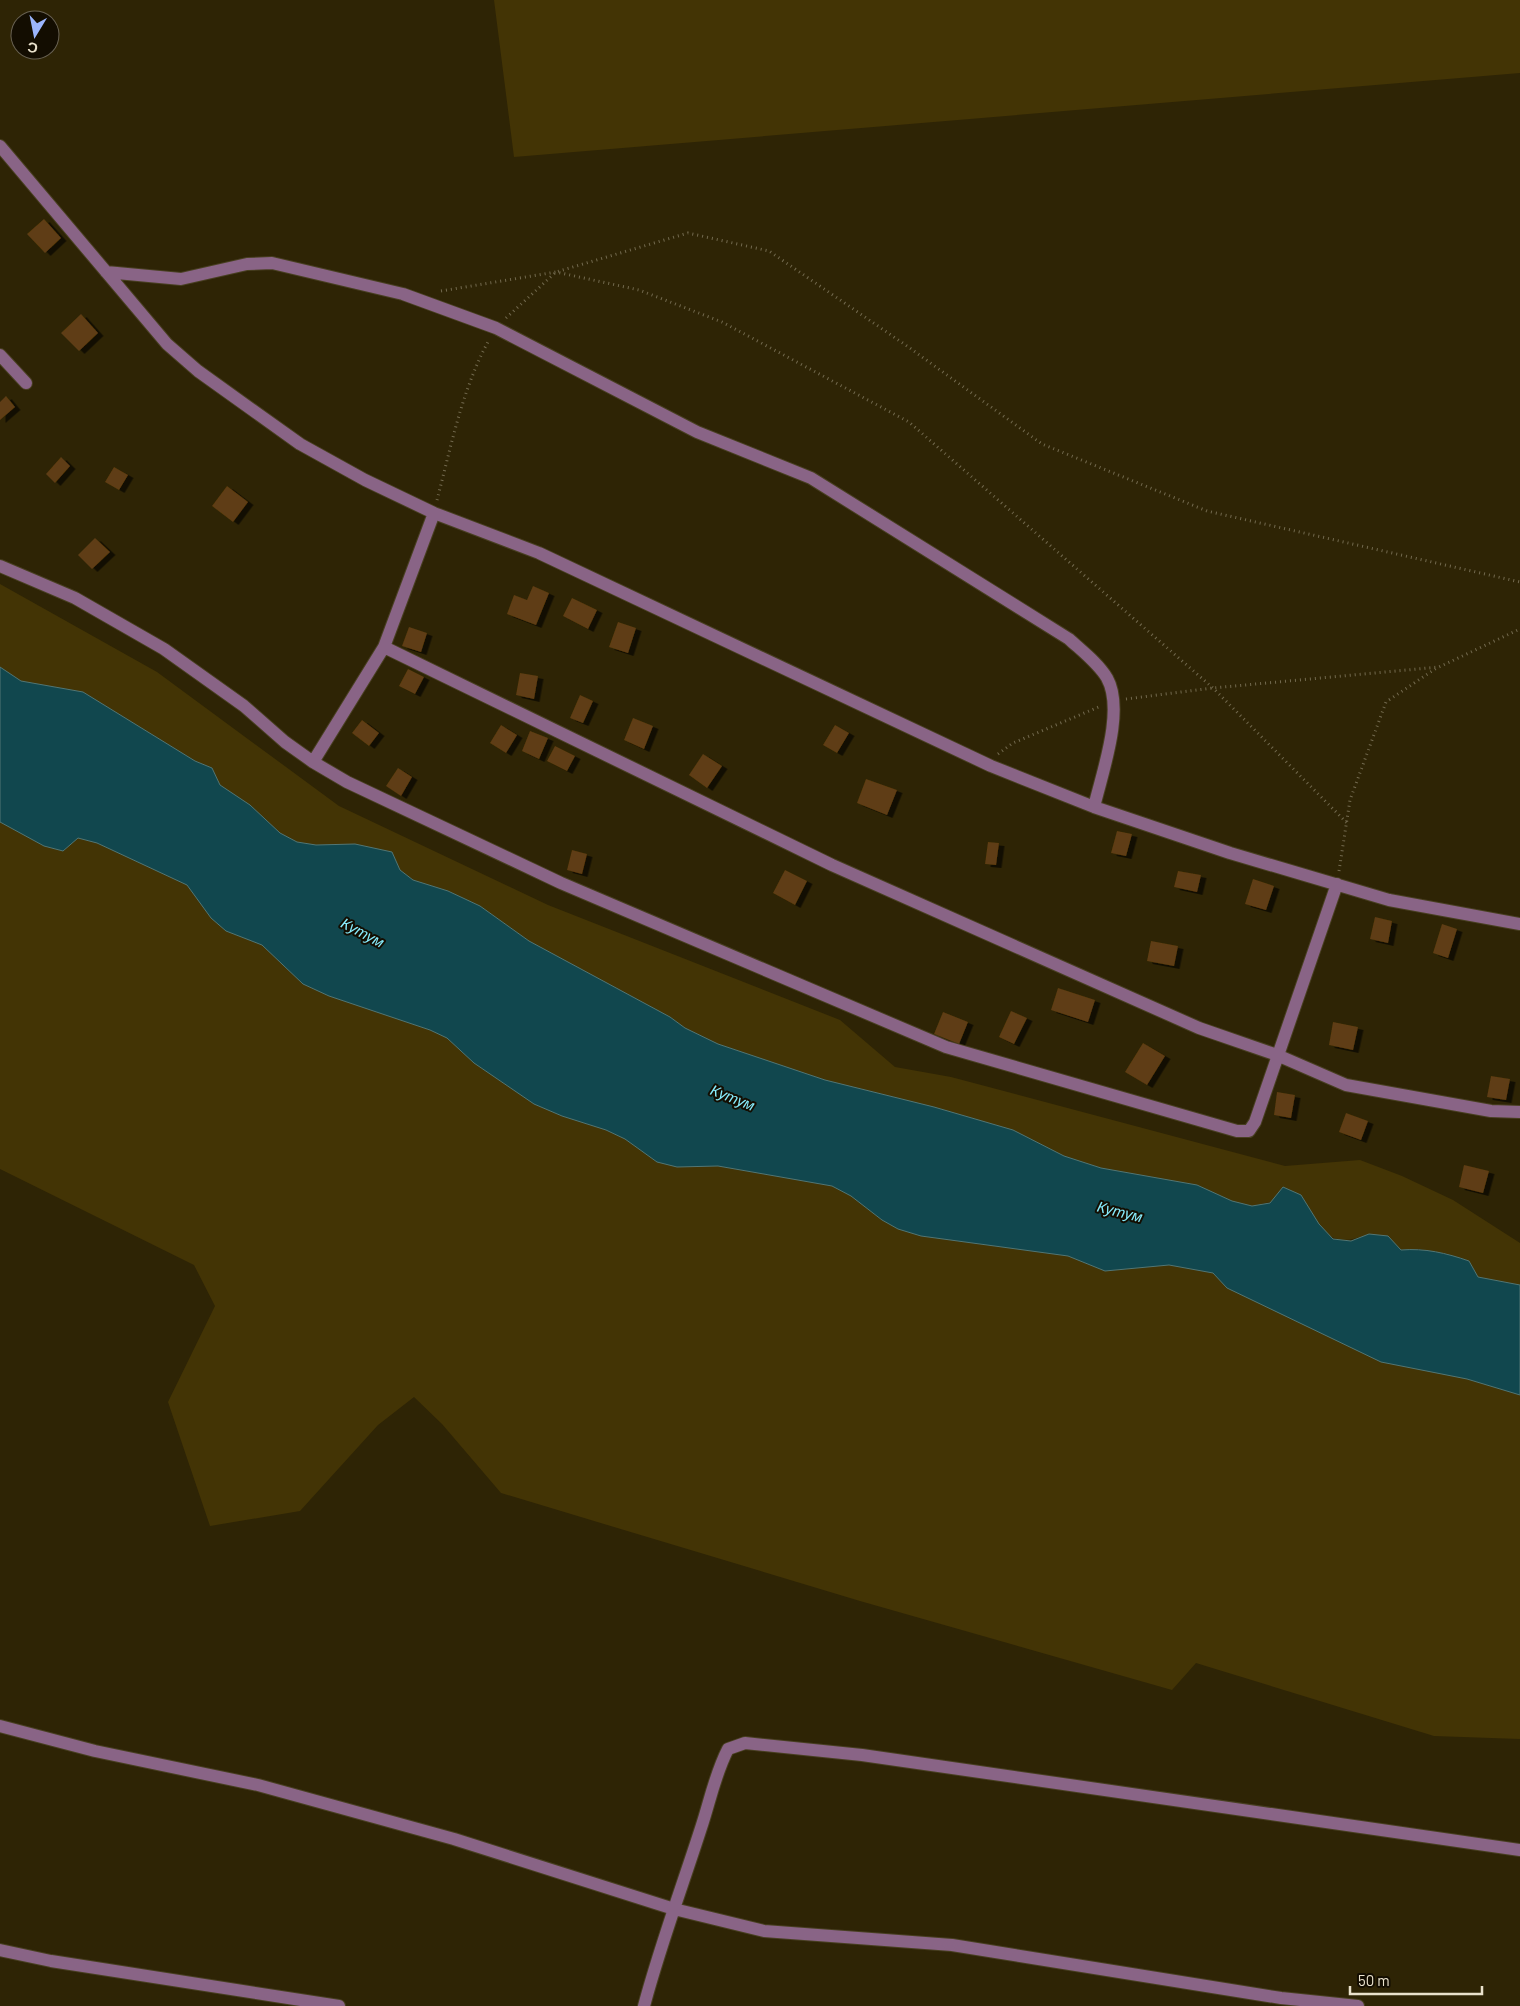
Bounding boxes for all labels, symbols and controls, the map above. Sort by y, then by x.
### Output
north arrow [10,10,60,60]
text: С [26,39,39,58]
water label: Кутум [338,913,388,951]
water label: Кутум [708,1080,758,1114]
water label: Кутум [1095,1197,1145,1225]
scale bar [1350,1964,1482,1996]
text: 50 m [1358,1971,1390,1989]

